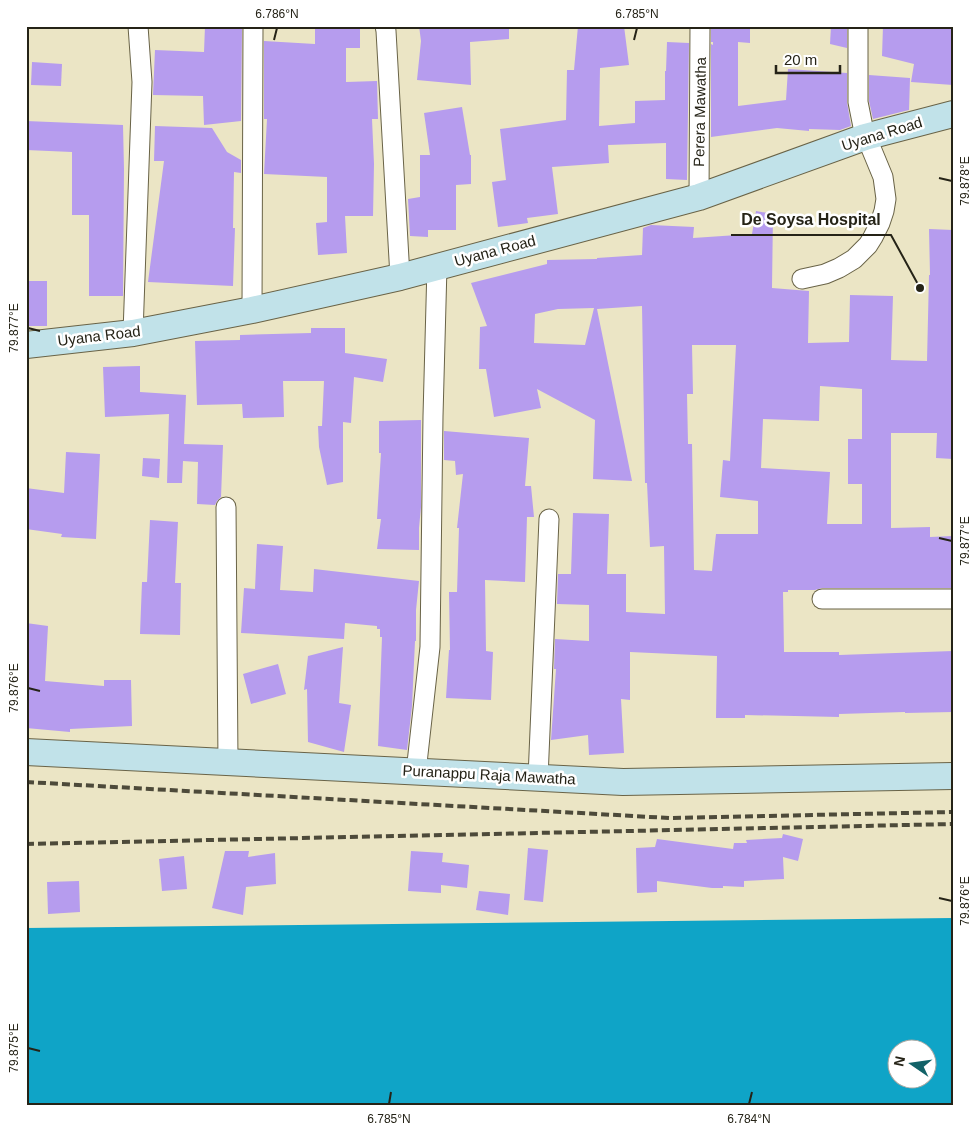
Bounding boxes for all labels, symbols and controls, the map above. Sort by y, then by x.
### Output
text: 6.786°N [255,7,299,21]
text: 6.785°N [615,7,659,21]
scale bar [776,42,840,74]
text: 20 m [784,51,817,68]
street label: Perera Mawatha [690,56,709,167]
street label: Uyana Road [839,113,924,154]
text: 79.878°E [958,156,972,206]
callout: De Soysa Hospital [731,204,891,235]
text: De Soysa Hospital [741,211,881,228]
street label: Uyana Road [452,232,537,270]
text: 79.877°E [7,303,21,353]
street label: Uyana Road [57,322,141,349]
text: 79.877°E [958,516,972,566]
text: 79.876°E [7,663,21,713]
street label: Puranappu Raja Mawatha [402,761,577,788]
text: 79.876°E [958,876,972,926]
text: 79.875°E [7,1023,21,1073]
north arrow [886,1040,936,1090]
text: N [890,1054,908,1068]
text: 6.785°N [367,1112,411,1126]
text: 6.784°N [727,1112,771,1126]

